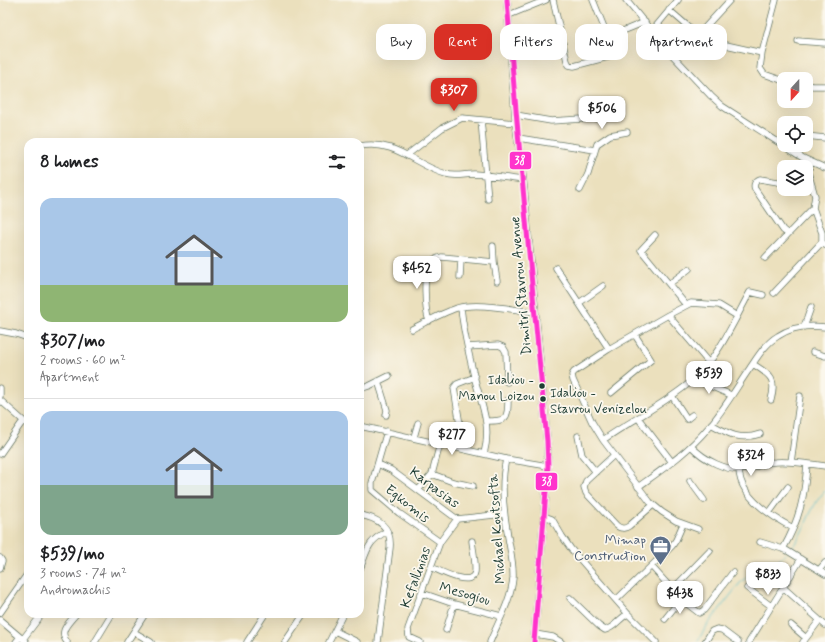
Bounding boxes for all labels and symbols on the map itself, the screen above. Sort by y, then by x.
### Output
north arrow [777,72,813,108]
pin: $307 [430,78,478,112]
pin: $506 [578,96,626,130]
line badge: 38 [509,151,532,170]
text: 38 [515,154,526,168]
street label: Dimitri Stavrou Avenue [506,216,536,356]
pin: $452 [393,256,441,290]
pin: $539 [685,361,733,395]
place label: Idaliou - Manou Loizou [459,372,534,405]
marker: Idaliou - Manou Loizou [537,381,547,391]
place label: Idaliou - Stavrou Venizelou [550,385,647,418]
marker: Idaliou - Stavrou Venizelou [538,394,548,404]
pin: $277 [428,422,476,456]
pin: $324 [727,443,775,477]
street label: Karpasias [406,463,463,513]
line badge: 38 [535,472,558,491]
street label: Michael Koutsofta [484,473,510,584]
text: 38 [542,475,553,489]
street label: Egkomis [381,481,433,527]
place label: Mimap Construction [574,531,646,565]
office icon: Mimap Construction [648,534,674,567]
street label: Kefallinias [397,544,435,611]
pin: $833 [744,562,792,596]
street label: Mesogiou [437,578,492,611]
pin: $438 [656,581,704,615]

